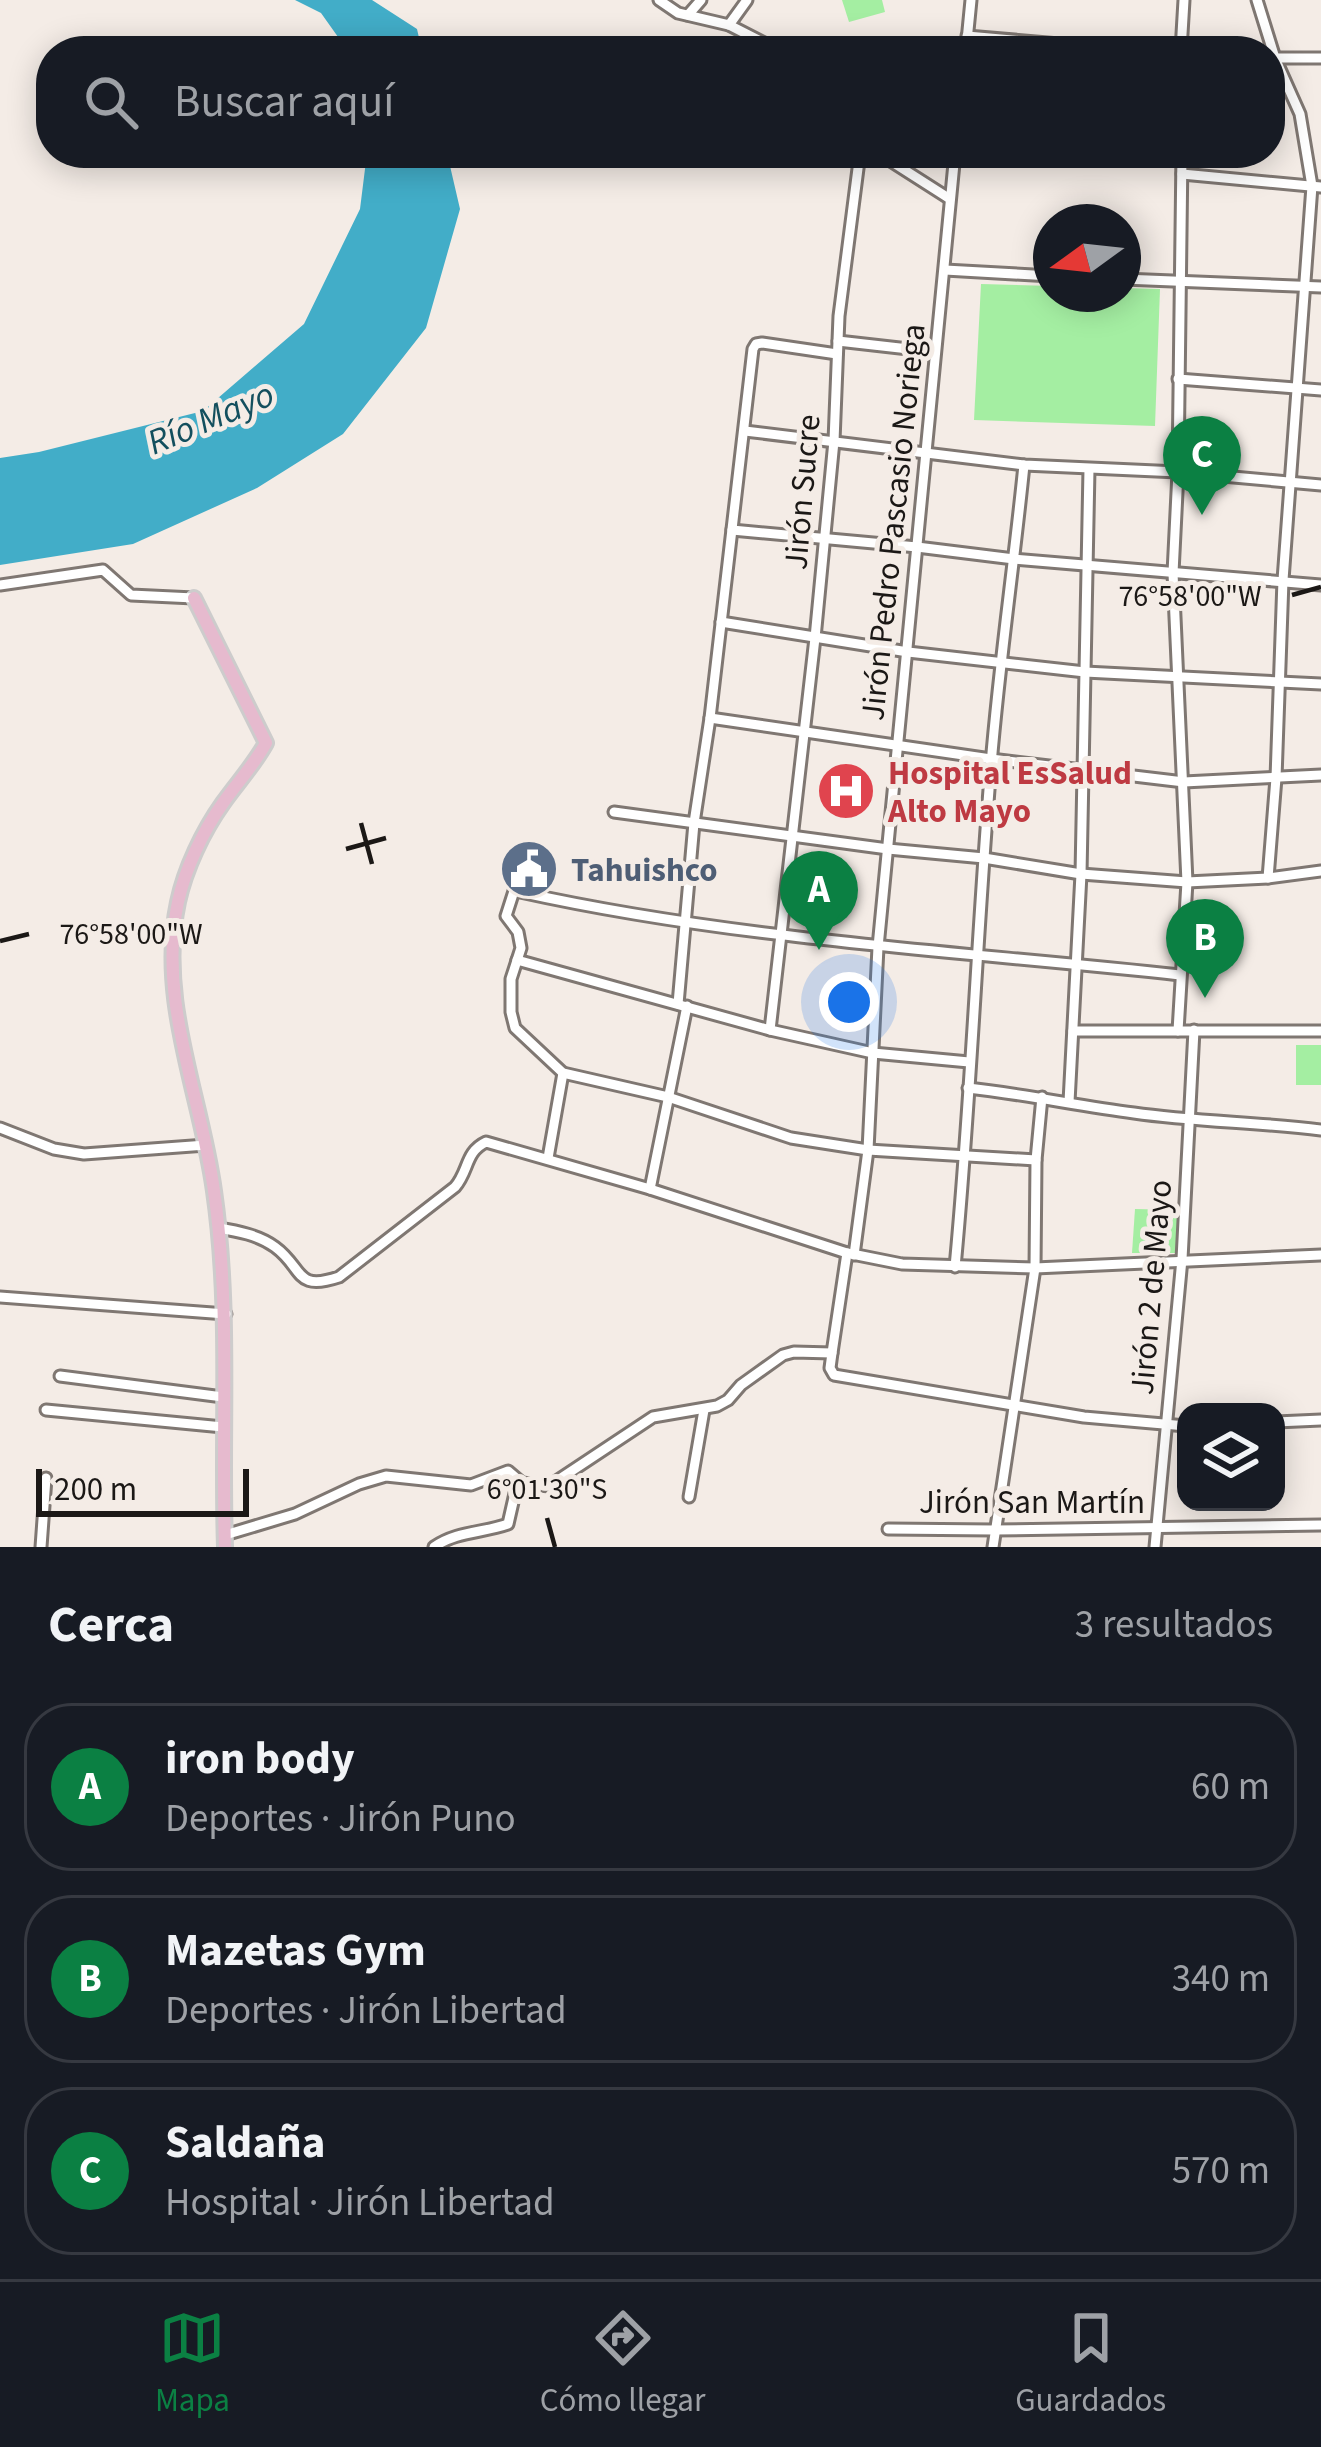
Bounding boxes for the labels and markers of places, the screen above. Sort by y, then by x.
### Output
pin: C [1163,416,1241,515]
place label: Hospital EsSalud Alto Mayo [887,750,1132,835]
hospital icon: Hospital EsSalud Alto Mayo [815,760,877,822]
public building icon: Tahuishco [498,838,560,900]
place label: Tahuishco [571,847,718,894]
pin: A [780,851,858,950]
pin: B [1166,899,1244,998]

